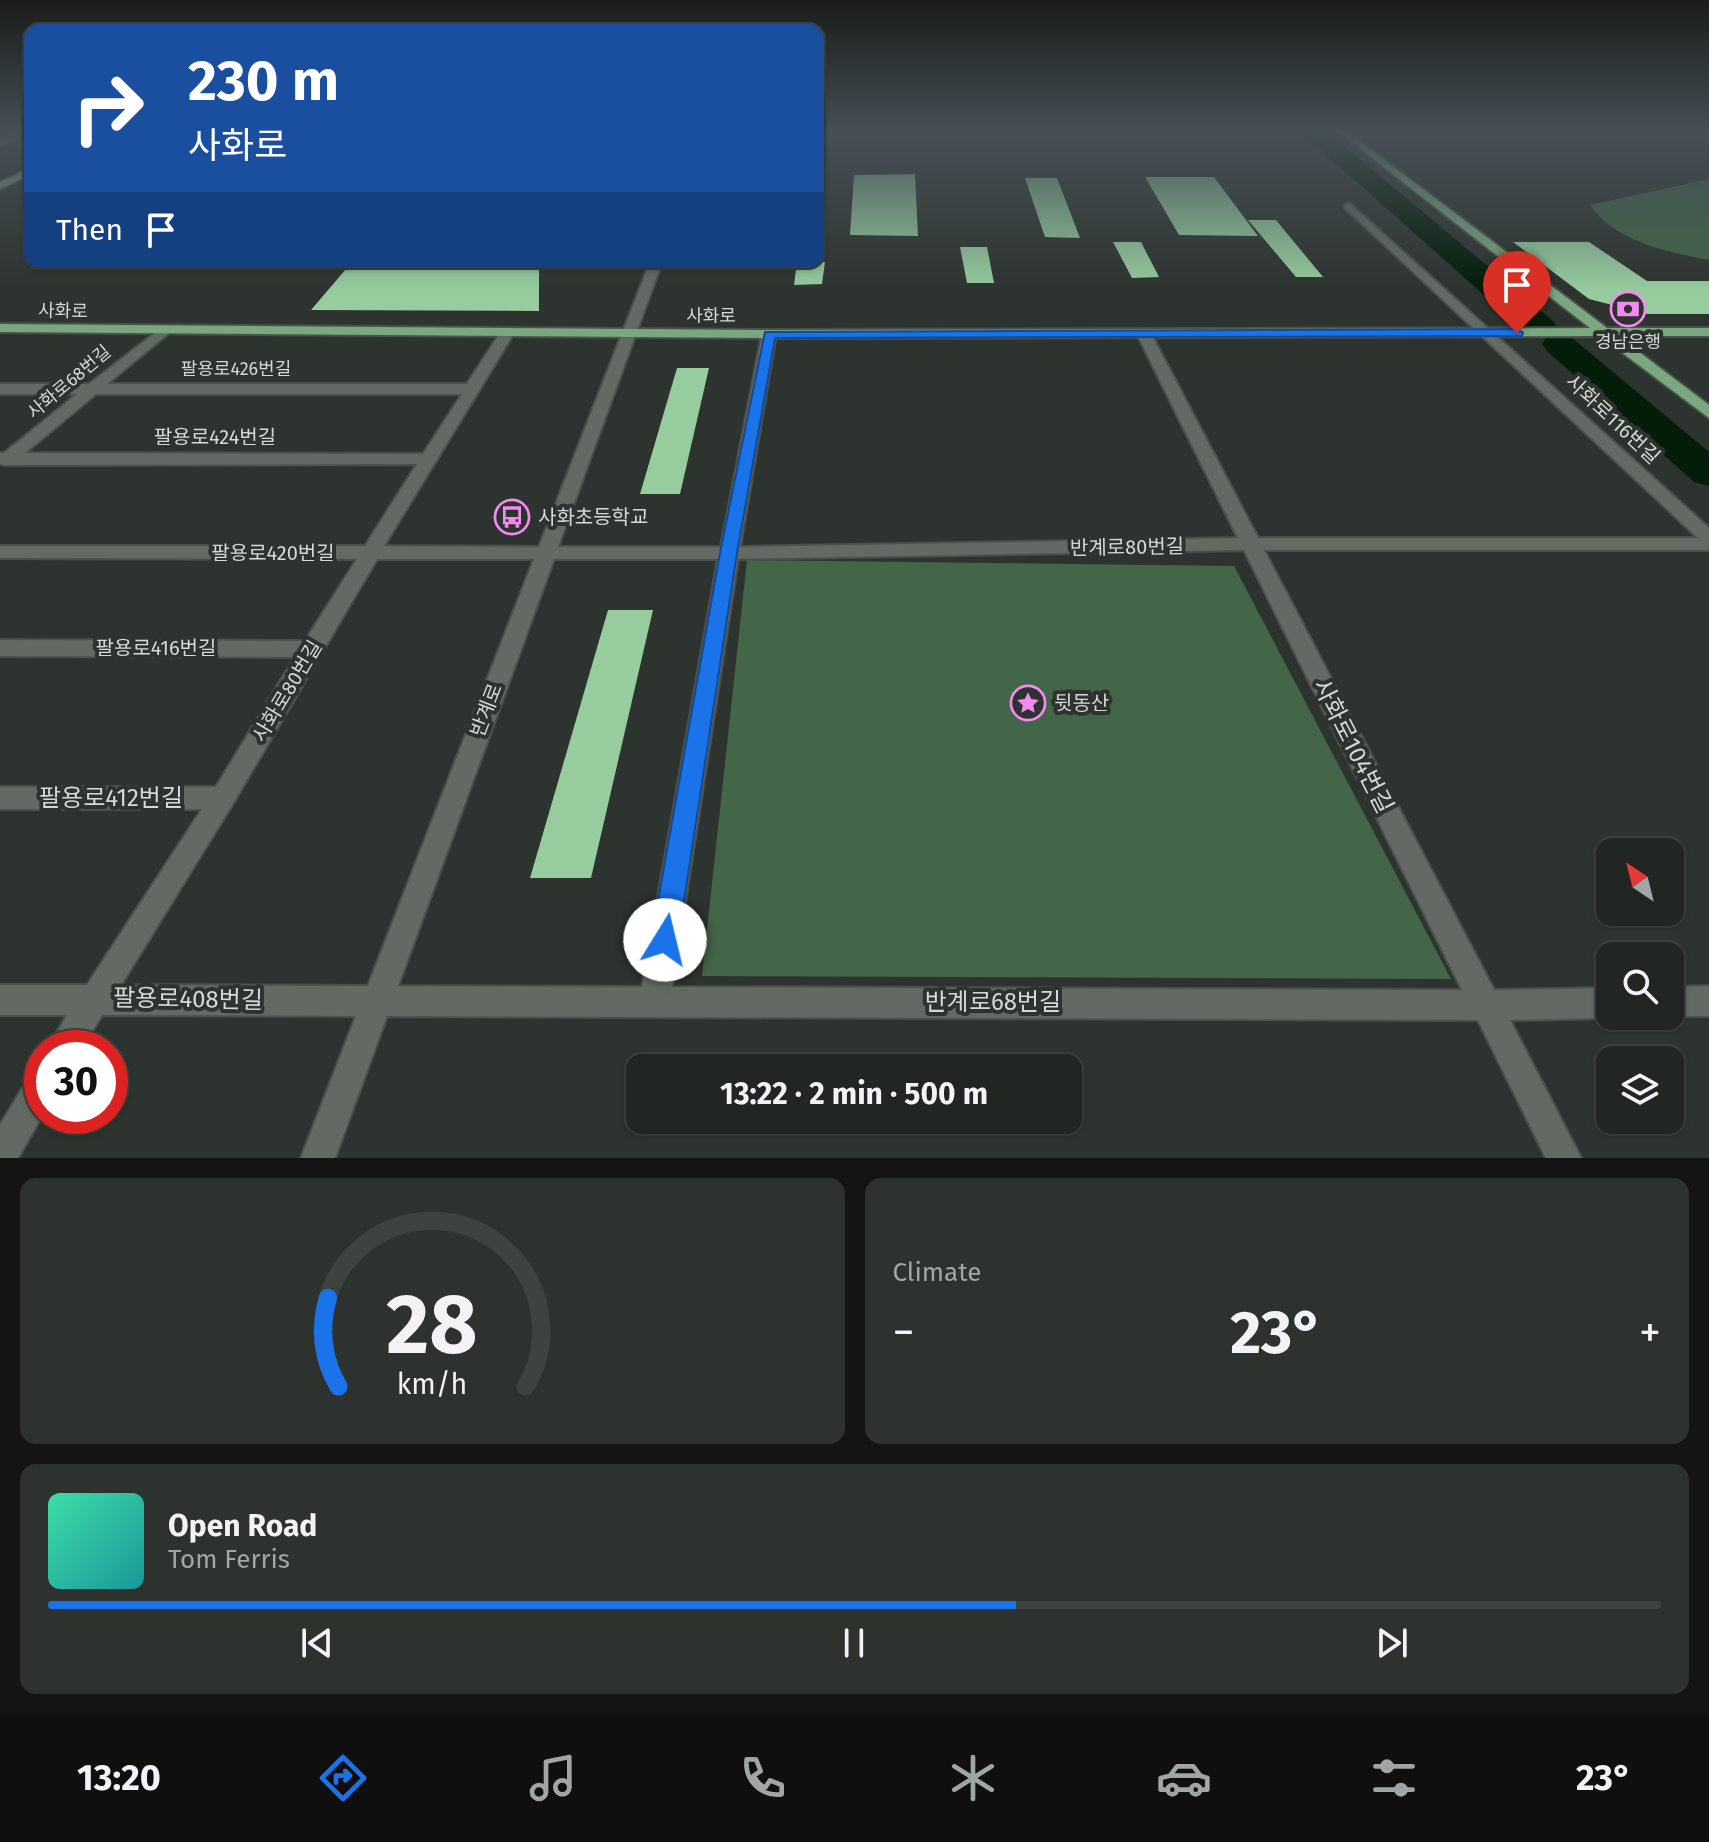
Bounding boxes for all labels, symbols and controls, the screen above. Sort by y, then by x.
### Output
text: 230 m [188,48,339,115]
icon: right [56,56,160,160]
text: 사화로 [188,124,287,168]
icon: arrive [139,208,183,252]
text: Then [56,212,123,248]
pin [1483,251,1551,333]
icon: arrive [1495,263,1539,307]
bank icon: 경남은행 [1609,290,1647,328]
street label: 사화로 [38,300,88,322]
street label: 사화로 [686,305,736,327]
place label: 경남은행 [1595,331,1661,353]
street label: 사화로68번길 [23,341,115,423]
street label: 팔용로426번길 [181,358,291,380]
street label: 사화로116번길 [1561,369,1665,469]
street label: 팔용로424번길 [154,425,276,449]
bus stop icon: 사화초등학교 [493,498,531,536]
place label: 사화초등학교 [538,505,648,529]
street label: 반계로80번길 [1070,534,1184,560]
street label: 팔용로420번길 [211,541,335,565]
street label: 팔용로416번길 [96,636,216,660]
street label: 사화로80번길 [247,636,327,746]
street label: 사화로104번길 [1307,674,1399,818]
street label: 반계로 [465,680,507,740]
place icon: 뒷동산 [1009,684,1047,722]
place label: 뒷동산 [1054,691,1109,715]
street label: 팔용로412번길 [39,784,183,812]
north arrow [1596,838,1684,926]
map controls [1596,838,1684,1134]
position arrow [623,898,707,982]
button: search [1596,942,1684,1030]
street label: 팔용로408번길 [113,984,263,1014]
street label: 반계로68번길 [925,988,1061,1016]
speed limit sign: 30 [24,1030,128,1134]
button: layers [1596,1046,1684,1134]
text: 13:22 · 2 min · 500 m [720,1076,988,1112]
text: Climate [893,1257,981,1288]
text: 28 [387,1275,478,1375]
text: 23° [1230,1297,1323,1369]
text: − [893,1306,915,1359]
text: + [1639,1306,1661,1359]
text: km/h [397,1367,468,1402]
text: Open Road [168,1508,317,1544]
text: Tom Ferris [168,1544,290,1575]
icon: previous [295,1621,339,1665]
icon: pause [832,1621,876,1665]
icon: next [1370,1621,1414,1665]
icon: directions [315,1750,371,1806]
icon: music [525,1750,581,1806]
icon: phone [735,1750,791,1806]
icon: climate [945,1750,1001,1806]
icon: car [1156,1750,1212,1806]
icon: filters [1366,1750,1422,1806]
text: 13:20 [77,1756,161,1800]
text: 23° [1576,1756,1632,1800]

